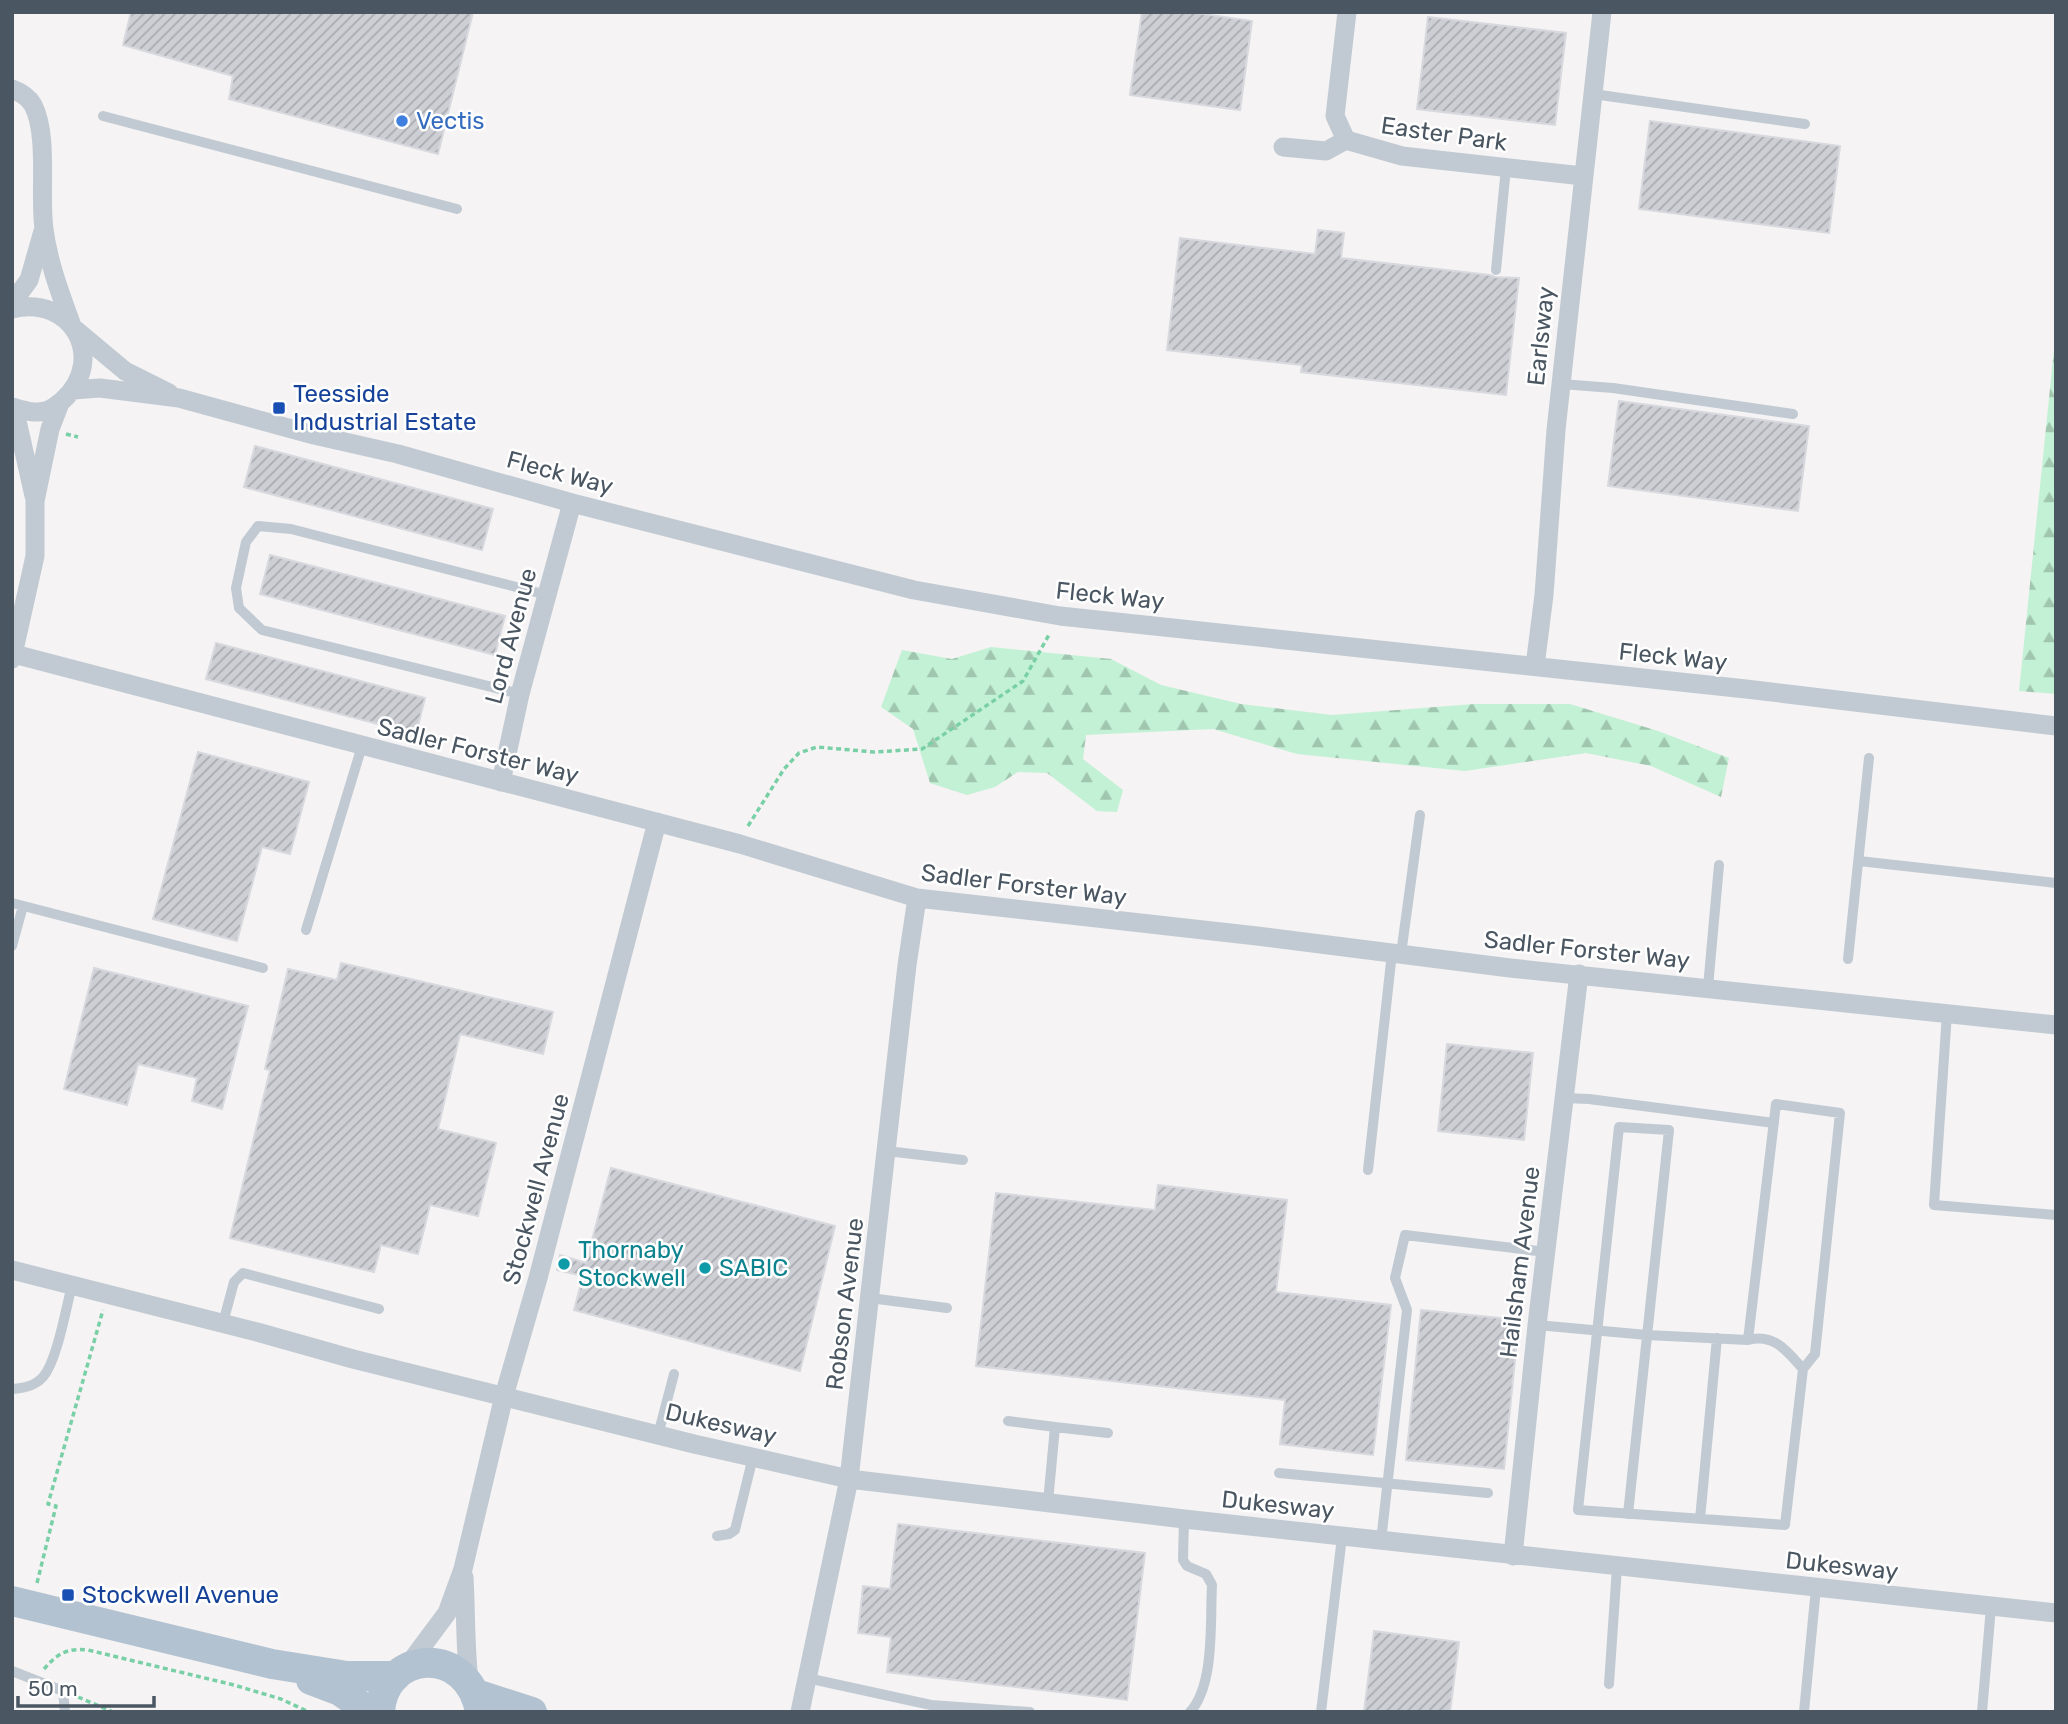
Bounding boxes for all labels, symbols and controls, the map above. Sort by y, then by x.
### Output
place label: Vectis [416,107,485,135]
street label: Easter Park [1379,111,1510,157]
marker: Vectis [394,113,410,129]
street label: Earlsway [1522,285,1560,387]
place label: Teesside Industrial Estate [293,380,476,436]
marker: Teesside Industrial Estate [271,400,287,416]
street label: Fleck Way [504,445,616,501]
street label: Lord Avenue [479,565,543,707]
street label: Fleck Way [1054,576,1166,616]
street label: Fleck Way [1617,637,1729,677]
street label: Sadler Forster Way [374,712,582,790]
street label: Sadler Forster Way [920,858,1128,912]
street label: Sadler Forster Way [1483,925,1691,975]
street label: Stockwell Avenue [497,1090,575,1288]
street label: Hailsham Avenue [1494,1165,1546,1359]
street label: Robson Avenue [821,1216,869,1392]
place label: Thornaby Stockwell [578,1236,686,1292]
place label: SABIC [719,1254,788,1282]
marker: Thornaby Stockwell [556,1256,572,1272]
marker: SABIC [697,1260,713,1276]
street label: Dukesway [663,1398,779,1450]
street label: Dukesway [1220,1485,1336,1525]
street label: Dukesway [1784,1546,1900,1586]
place label: Stockwell Avenue [82,1581,279,1609]
marker: Stockwell Avenue [60,1587,76,1603]
scale bar [18,1664,154,1708]
text: 50 m [28,1676,78,1701]

